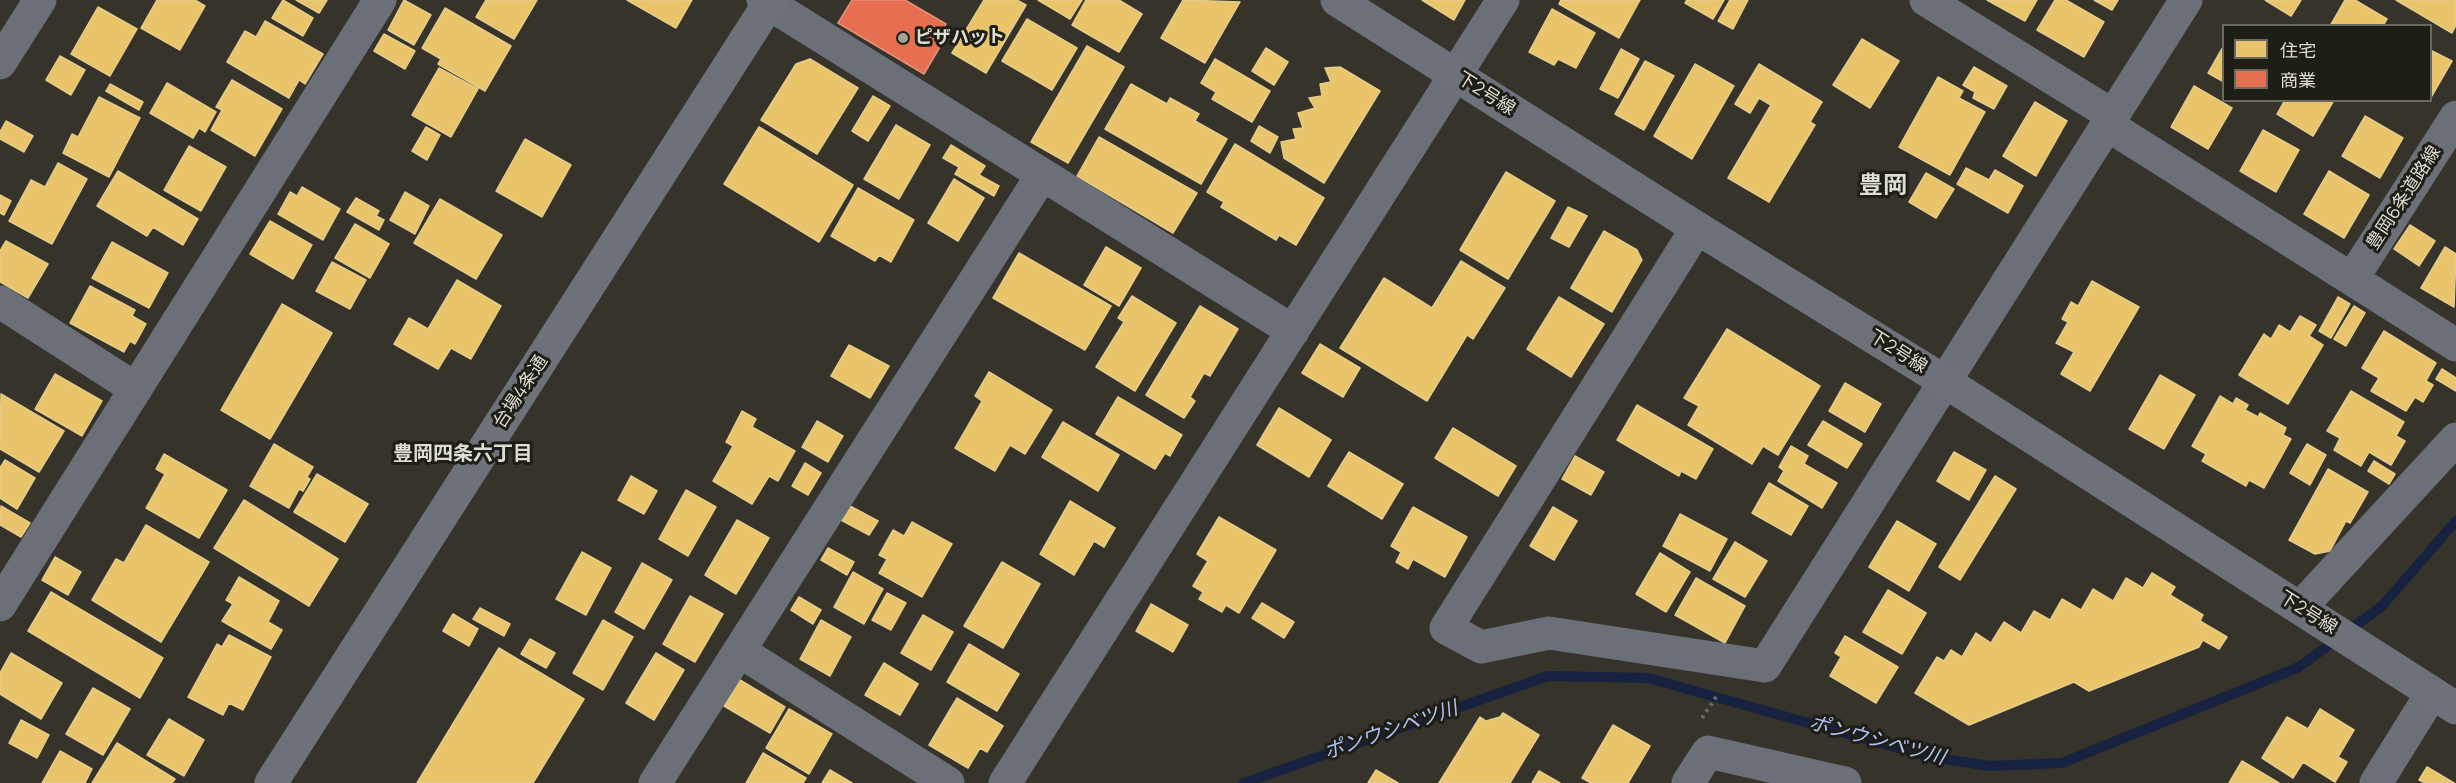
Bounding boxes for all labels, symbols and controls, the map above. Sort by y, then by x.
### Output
legend [2222,24,2432,102]
place label: ピザハット [915,27,1005,49]
marker: ピザハット [896,31,910,45]
text: 住宅 [2280,38,2316,62]
street label: 下2号線 [1453,68,1519,120]
text: 商業 [2280,68,2316,92]
street label: 豊岡6条道路線 [2362,142,2446,254]
district label: 豊岡 [1859,172,1907,200]
street label: 下2号線 [1865,326,1931,378]
street label: 台場4条通 [489,351,553,433]
district label: 豊岡四条六丁目 [393,442,533,466]
street label: 下2号線 [2275,587,2341,639]
water label: ポンウシベツ川 [1321,697,1461,765]
water label: ポンウシベツ川 [1806,711,1948,771]

